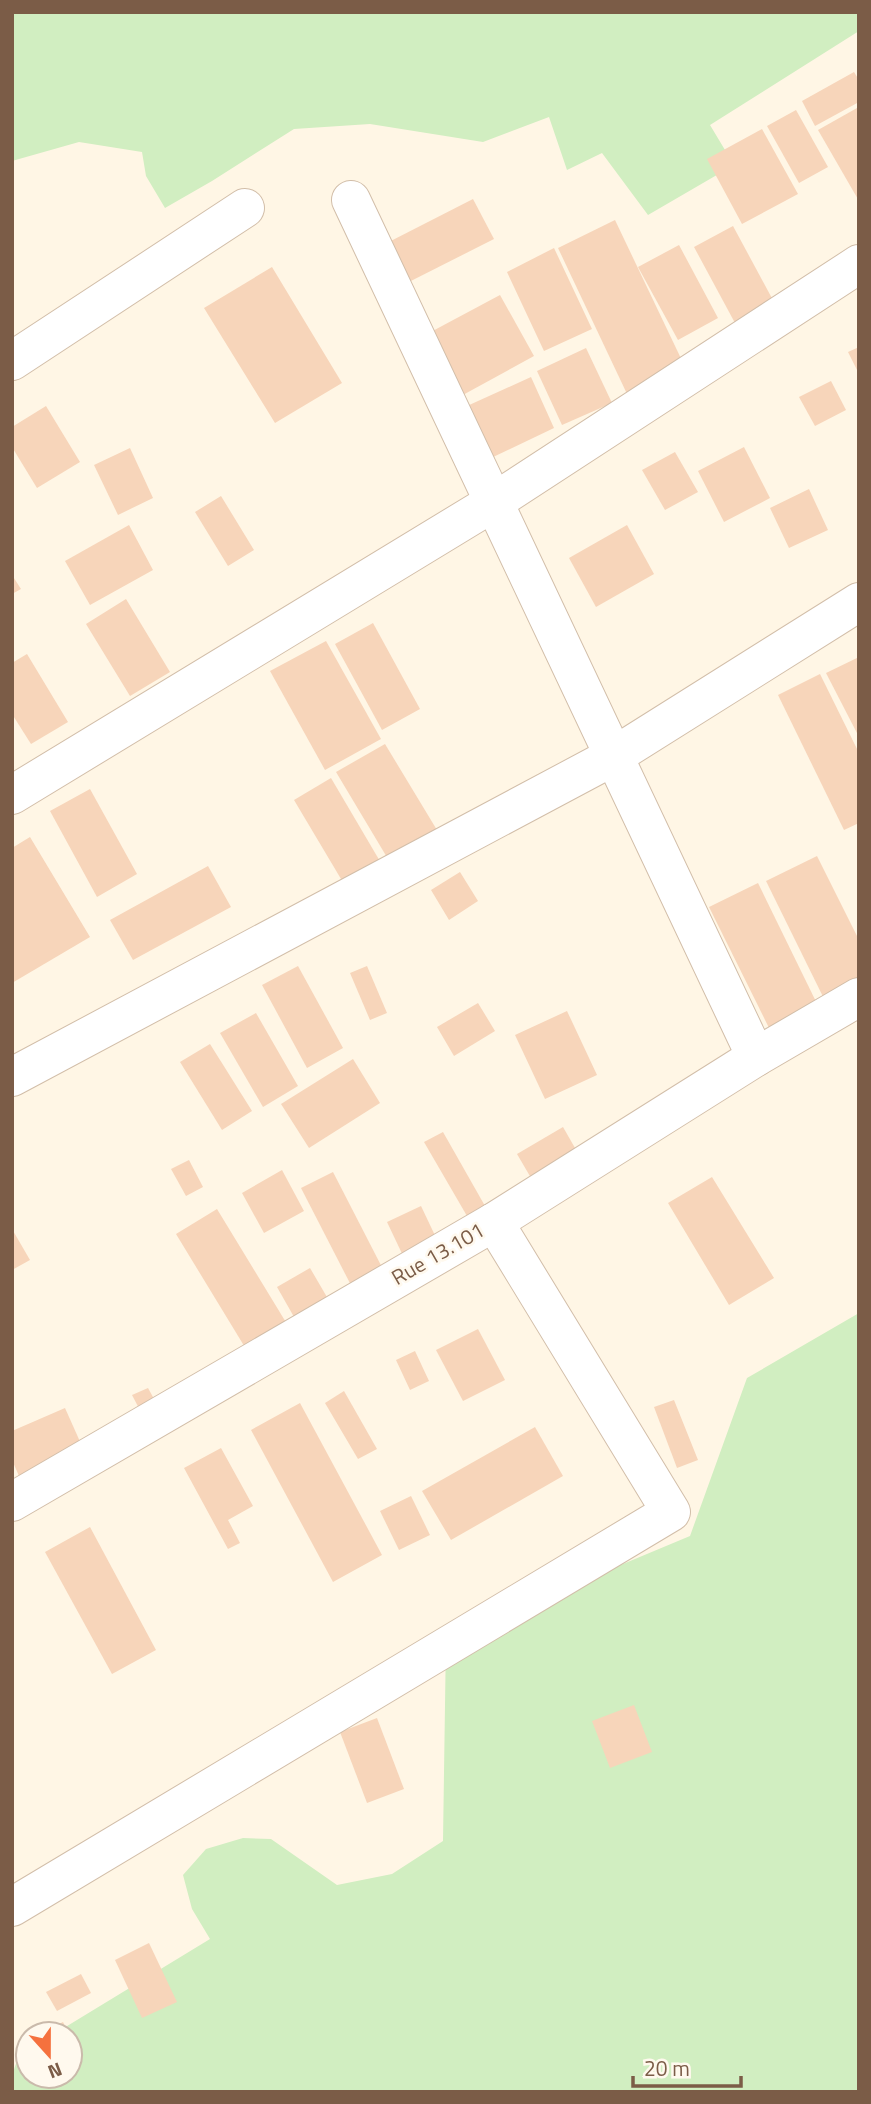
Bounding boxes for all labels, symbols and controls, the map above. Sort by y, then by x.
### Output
street label: Rue 13.101 [385,1214,490,1293]
north arrow [14,2020,84,2090]
scale bar [633,2044,742,2088]
text: 20 m [644,2052,690,2084]
text: N [44,2055,67,2087]

